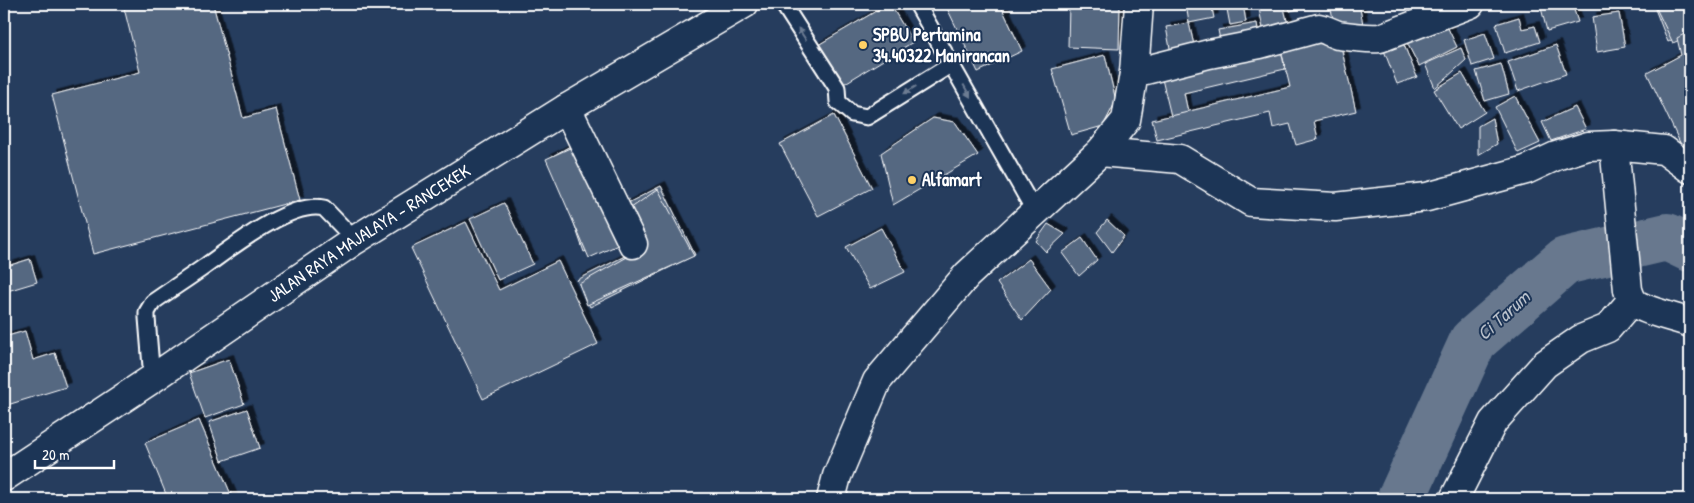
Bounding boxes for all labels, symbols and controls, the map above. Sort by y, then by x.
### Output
place label: SPBU Pertamina 34.40322 Manirancan [873,22,1010,68]
one-way arrow [797,28,807,41]
marker: SPBU Pertamina 34.40322 Manirancan [857,39,869,51]
one-way arrow [904,85,917,94]
one-way arrow [963,85,972,98]
street label: JALAN RAYA MAJALAYA - RANCEKEK [263,158,475,308]
place label: Alfamart [922,167,982,192]
marker: Alfamart [906,174,918,186]
water label: Ci Tarum [1471,283,1536,346]
scale bar [35,438,114,470]
text: 20 m [42,444,69,465]

